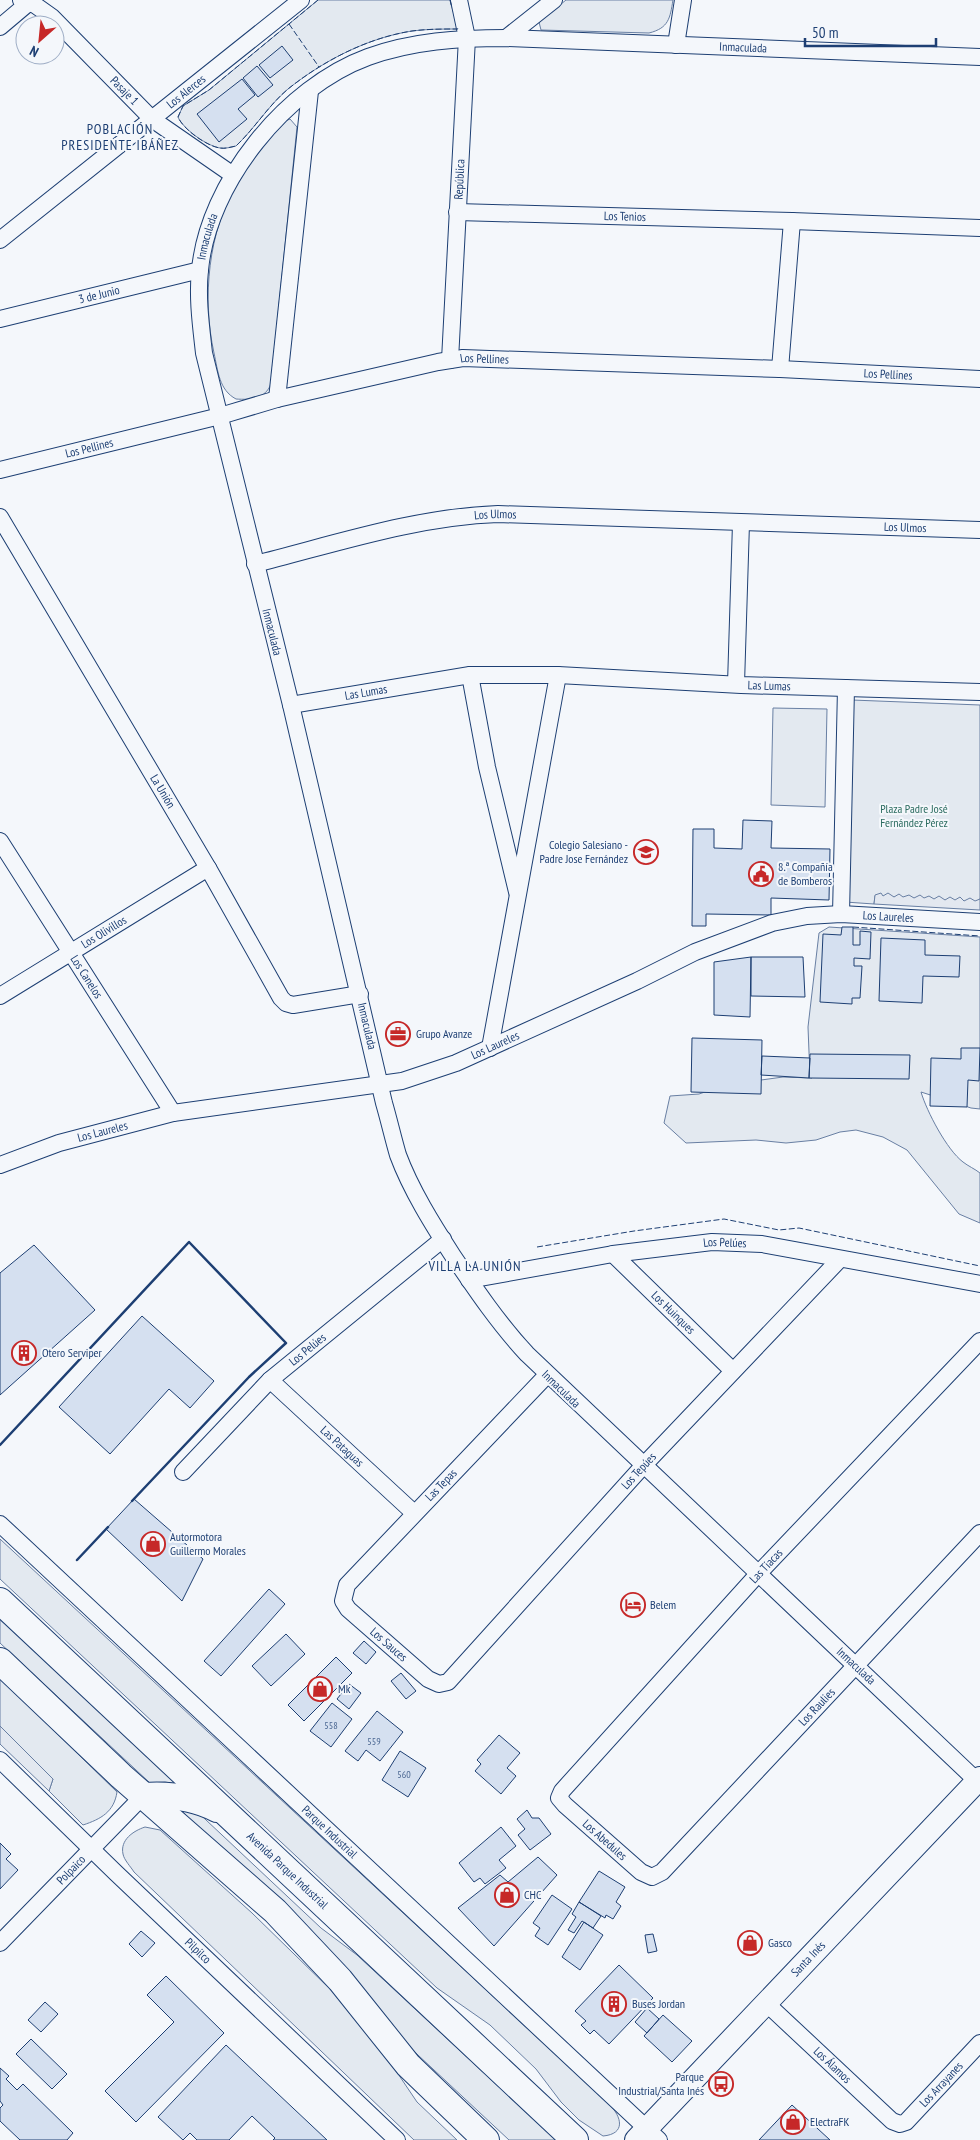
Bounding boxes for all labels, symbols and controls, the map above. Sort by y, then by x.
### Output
north arrow [15,15,65,65]
scale bar [805,15,936,47]
text: 50 m [812,23,838,42]
street label: Inmaculada [719,39,768,55]
text: N [27,42,42,61]
street label: Los Alerces [163,71,208,111]
street label: Pasaje 1 [107,73,142,108]
district label: POBLACIÓN PRESIDENTE IBÁÑEZ [61,120,179,154]
street label: República [450,158,468,200]
street label: Los Tenios [604,208,646,224]
street label: Inmaculada [193,211,221,261]
street label: 3 de Junio [77,282,121,307]
street label: Los Pellines [459,350,509,367]
street label: Los Pellines [863,365,913,383]
street label: Los Pellines [64,434,115,461]
street label: Los Ulmos [474,506,517,522]
street label: Los Ulmos [884,519,927,535]
street label: Inmaculada [259,607,286,657]
street label: Las Lumas [748,677,791,693]
street label: Las Lumas [343,681,388,703]
street label: La Unión [147,772,179,811]
park label: Plaza Padre José Fernández Pérez [880,801,948,830]
place label: Colegio Salesiano - Padre Jose Fernández [540,837,628,866]
school or university icon: Colegio Salesiano - Padre Jose Fernández [633,839,659,865]
place label: 8.ª Compañía de Bomberos [778,859,833,888]
public building icon: 8.ª Compañía de Bomberos [748,861,774,887]
street label: Los Laureles [862,907,914,925]
street label: Los Olivillos [78,912,129,951]
street label: Los Canelos [67,952,106,1001]
street label: Inmaculada [355,1001,380,1051]
office icon: Grupo Avanze [385,1021,411,1047]
place label: Grupo Avanze [416,1026,472,1041]
street label: Los Laureles [469,1027,521,1062]
street label: Los Laureles [76,1117,129,1145]
street label: Los Pelúes [702,1234,747,1250]
district label: VILLA LA UNIÓN [428,1257,521,1275]
street label: Los Huinques [648,1288,699,1337]
street label: Los Pelúes [286,1330,329,1369]
building icon: Otero Serviper [11,1340,37,1366]
place label: Otero Serviper [42,1345,103,1360]
street label: Inmaculada [539,1367,584,1411]
street label: Las Pataguas [318,1422,367,1470]
street label: Los Tepúes [618,1449,659,1492]
street label: Las Tepas [422,1465,460,1504]
place label: Autormotora Guillermo Morales [170,1529,246,1558]
shop icon: Autormotora Guillermo Morales [140,1531,166,1557]
street label: Las Tiacas [746,1545,785,1586]
hotel icon: Belem [620,1592,646,1618]
place label: Belem [650,1597,676,1612]
street label: Los Sauces [367,1624,411,1665]
street label: Inmaculada [834,1644,879,1688]
shop icon: Mk [307,1676,333,1702]
place label: Mk [338,1681,351,1696]
street label: Los Raulies [795,1684,838,1729]
house number: 558 [324,1719,338,1732]
house number: 559 [367,1735,381,1748]
house number: 560 [397,1768,411,1781]
street label: Parque Industrial [299,1802,361,1861]
street label: Los Abedules [580,1816,630,1863]
street label: Avenida Parque Industrial [244,1828,332,1912]
street label: Polpaico [53,1852,88,1887]
shop icon: CHC [494,1882,520,1908]
place label: CHC [524,1887,542,1902]
shop icon: Gasco [737,1930,763,1956]
street label: Pilpilco [182,1934,215,1967]
place label: Gasco [768,1935,792,1950]
street label: Santa Inés [788,1938,828,1979]
building icon: Buses Jordan [601,1991,627,2017]
place label: Buses Jordan [632,1996,685,2011]
street label: Los Álamos [811,2044,855,2086]
street label: Los Arrayanes [916,2058,966,2110]
place label: Parque Industrial/Santa Inés [618,2069,704,2098]
bus stop icon: Parque Industrial/Santa Inés [708,2071,734,2097]
shop icon: ElectraFK [780,2109,806,2135]
place label: ElectraFK [810,2114,849,2129]

